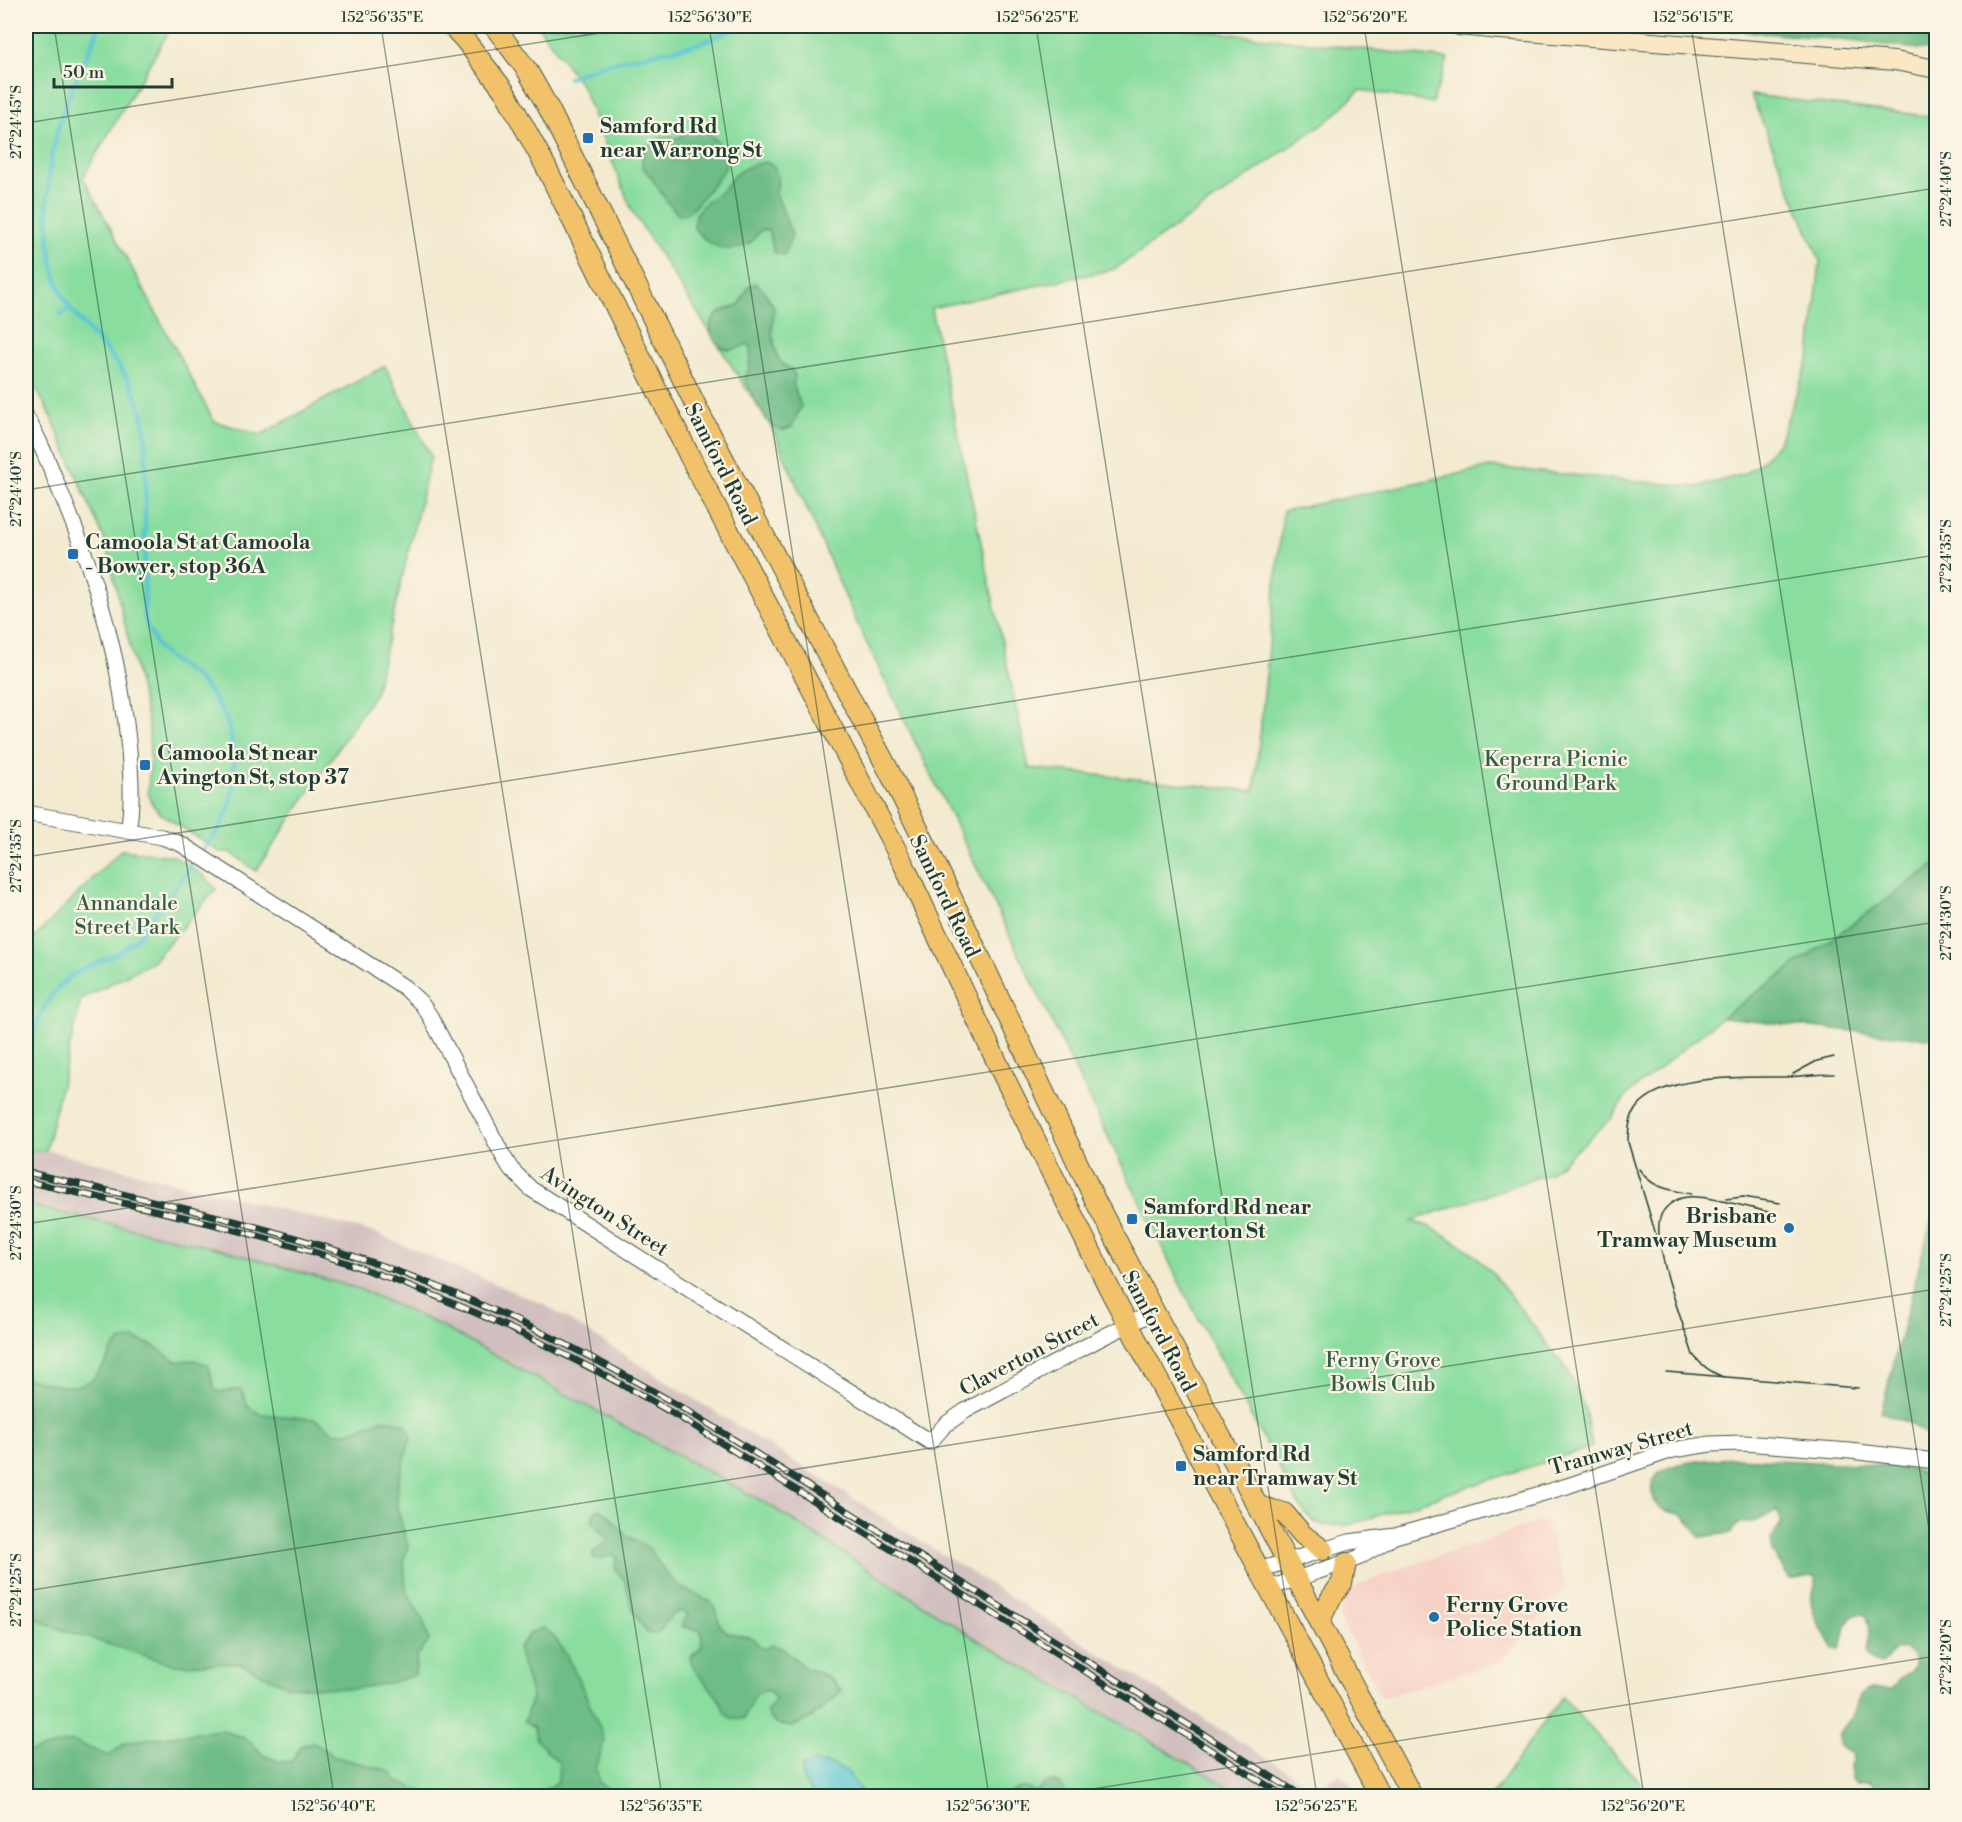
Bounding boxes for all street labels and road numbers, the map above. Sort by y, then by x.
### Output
street label: Samford Road [678,399,762,530]
street label: Samford Road [903,831,985,962]
street label: Avington Street [535,1160,674,1263]
street label: Samford Road [1115,1266,1201,1397]
street label: Claverton Street [955,1307,1104,1403]
street label: Tramway Street [1546,1416,1697,1482]

